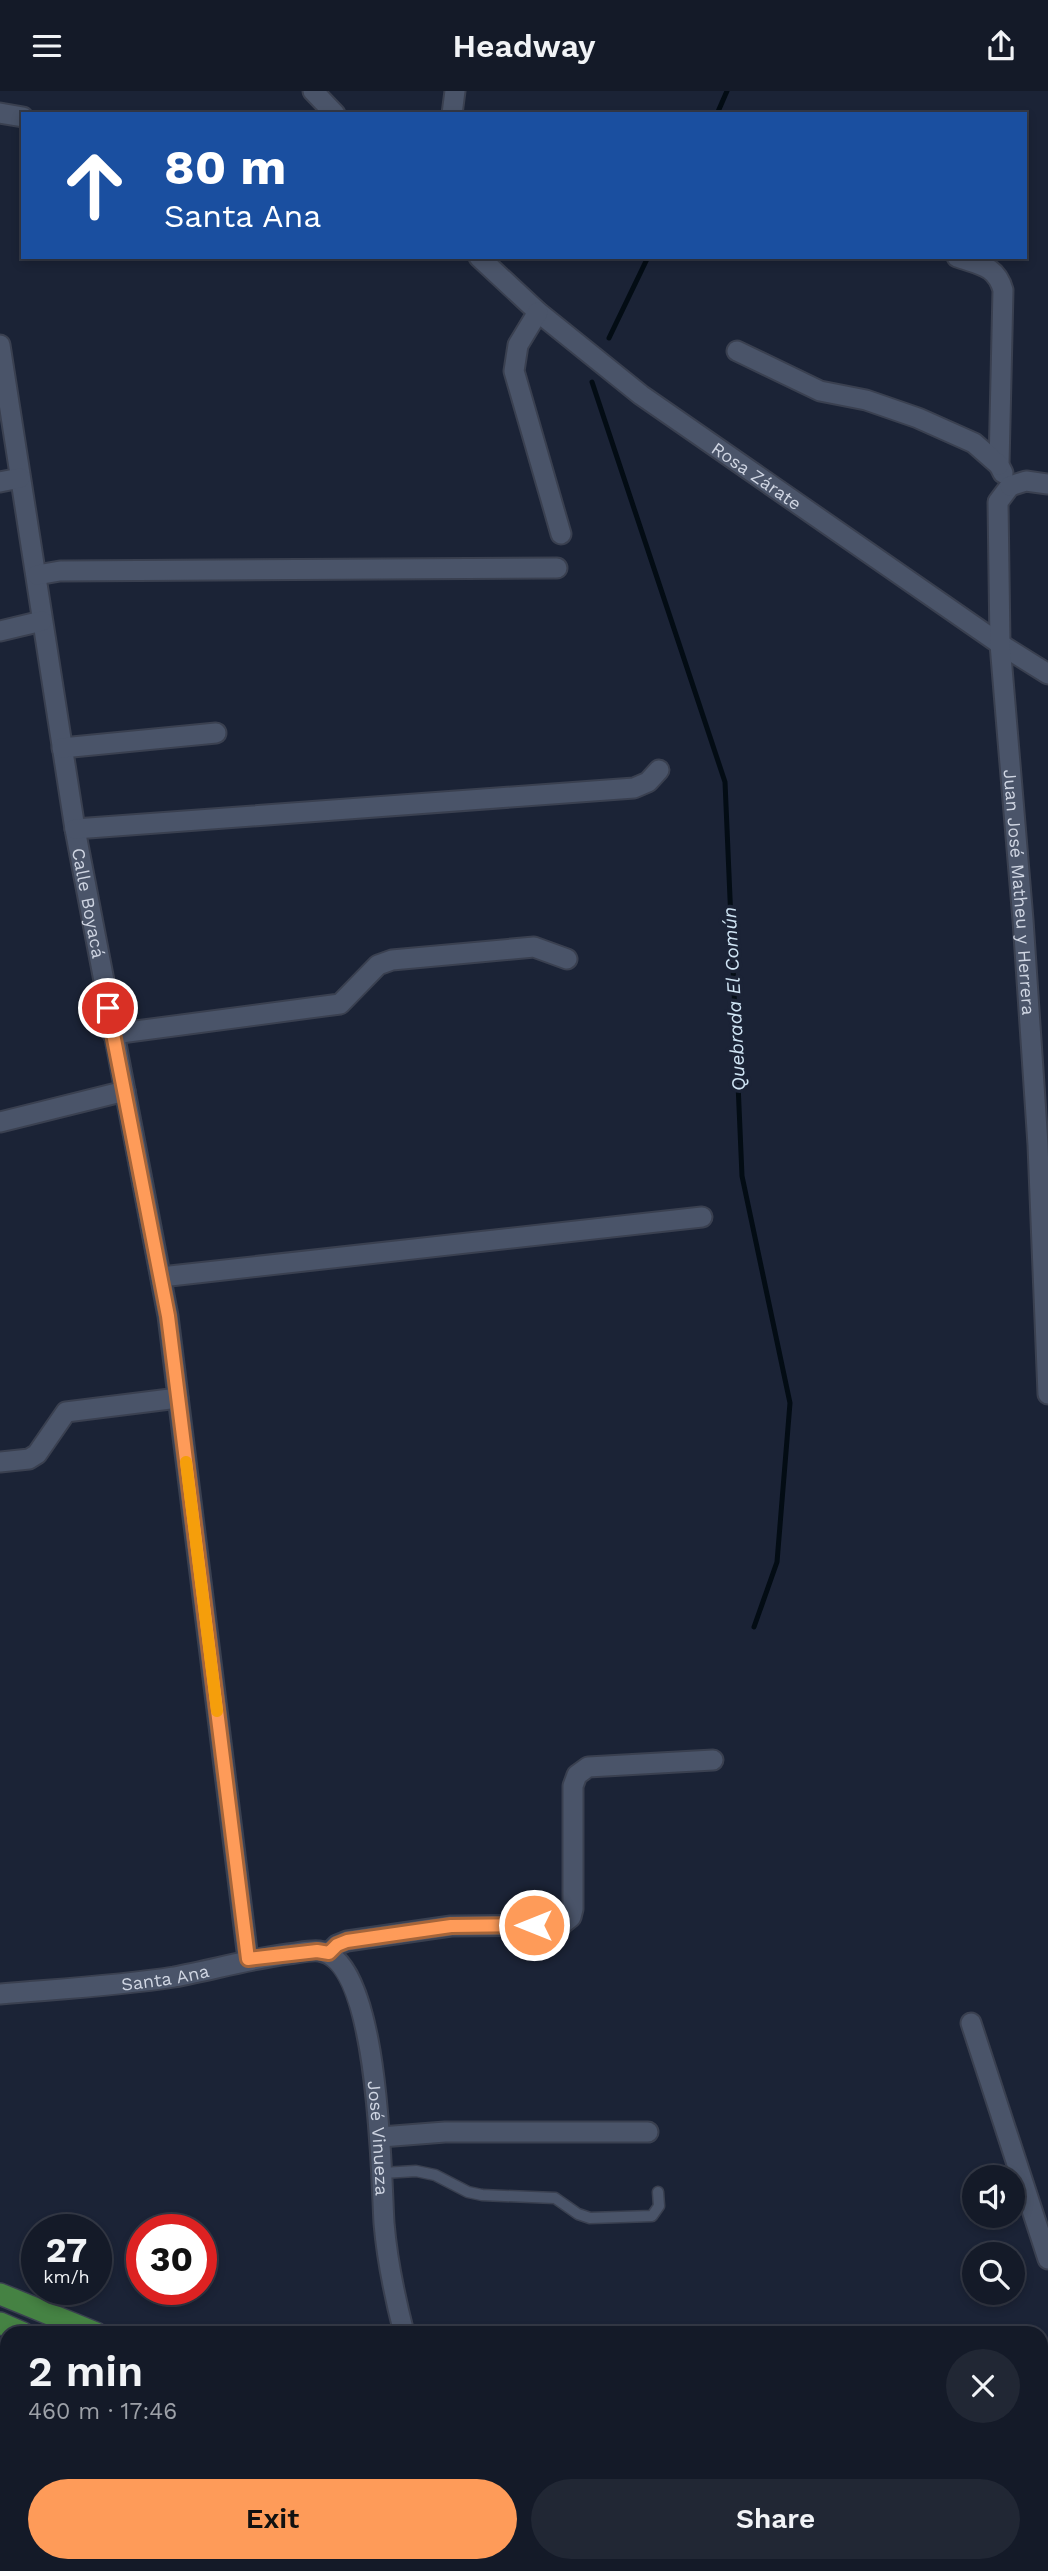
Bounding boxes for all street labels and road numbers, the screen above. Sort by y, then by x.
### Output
street label: Rosa Zárate [708,437,806,514]
street label: Juan José Matheu y Herrera [1000,768,1040,1016]
street label: Calle Boyacá [68,846,110,960]
street label: Santa Ana [120,1959,211,1994]
street label: José Vinueza [364,2079,393,2196]

